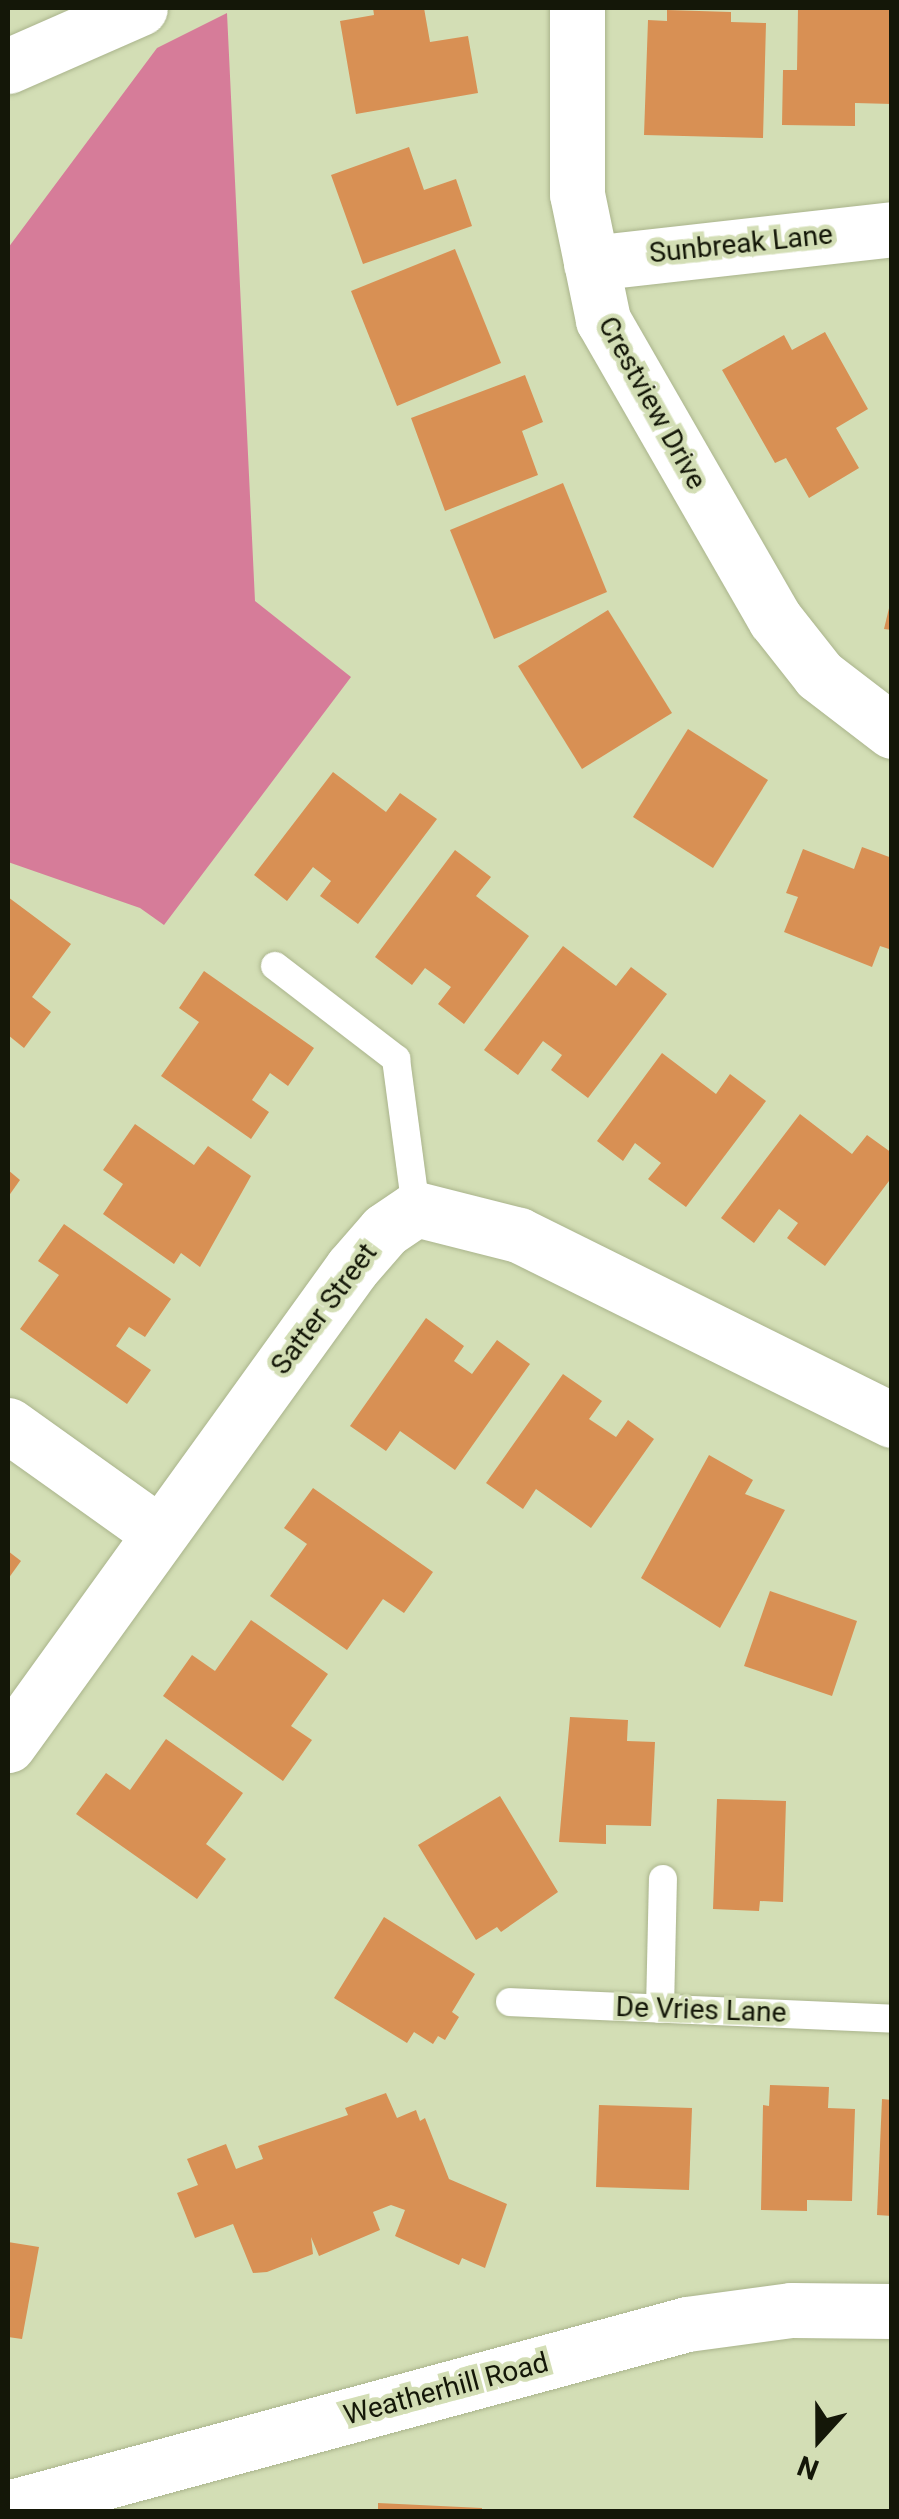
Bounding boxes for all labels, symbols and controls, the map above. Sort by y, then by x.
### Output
street label: Sunbreak Lane [648,218,834,270]
street label: Crestview Drive [591,311,713,495]
street label: Satter Street [264,1237,384,1381]
street label: De Vries Lane [615,1990,787,2030]
street label: Weatherhill Road [340,2346,552,2432]
north arrow [769,2389,869,2489]
text: N [793,2449,823,2486]

